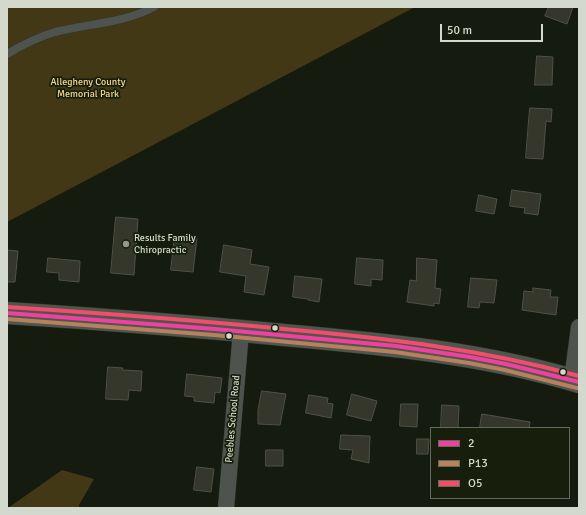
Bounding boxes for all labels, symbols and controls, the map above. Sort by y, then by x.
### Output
scale bar [442,16,545,42]
text: 50 m [447,23,472,38]
park label: Allegheny County Memorial Park [51,76,125,100]
place label: Results Family Chiropractic [134,232,196,256]
marker: Results Family Chiropractic [121,239,131,249]
unlabelled marker [270,323,280,333]
unlabelled marker [224,331,234,341]
unlabelled marker [558,367,568,377]
street label: Peebles School Road [223,375,243,463]
legend [430,427,570,499]
text: 2 [468,436,474,451]
text: P13 [468,456,488,471]
text: O5 [468,476,482,491]

